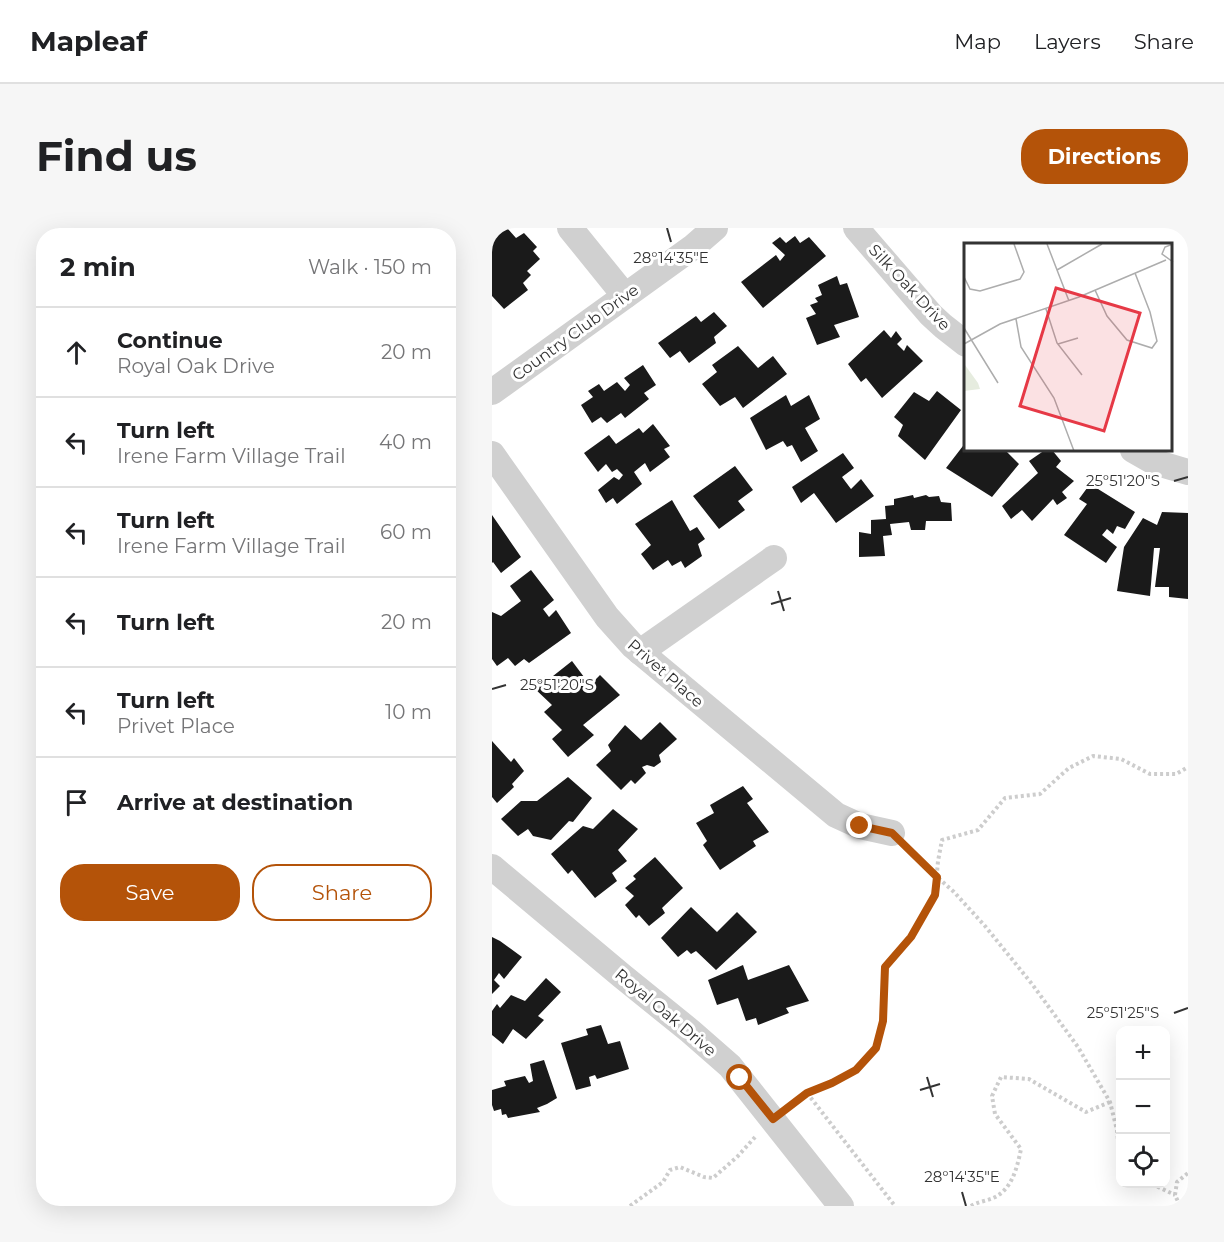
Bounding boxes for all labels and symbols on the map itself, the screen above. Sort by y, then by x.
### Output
street label: Silk Oak Drive [865,240,954,334]
inset map [964,243,1173,452]
text: 28°14'35"E [633,248,709,267]
street label: Country Club Drive [508,280,642,385]
text: 25°51'20"S [1086,471,1160,490]
street label: Privet Place [624,635,707,711]
text: 25°51'20"S [520,675,594,694]
route end [846,812,872,838]
street label: Royal Oak Drive [611,965,720,1060]
text: 25°51'25"S [1087,1003,1159,1022]
route start [726,1064,752,1090]
text: 28°14'35"E [924,1167,1000,1186]

